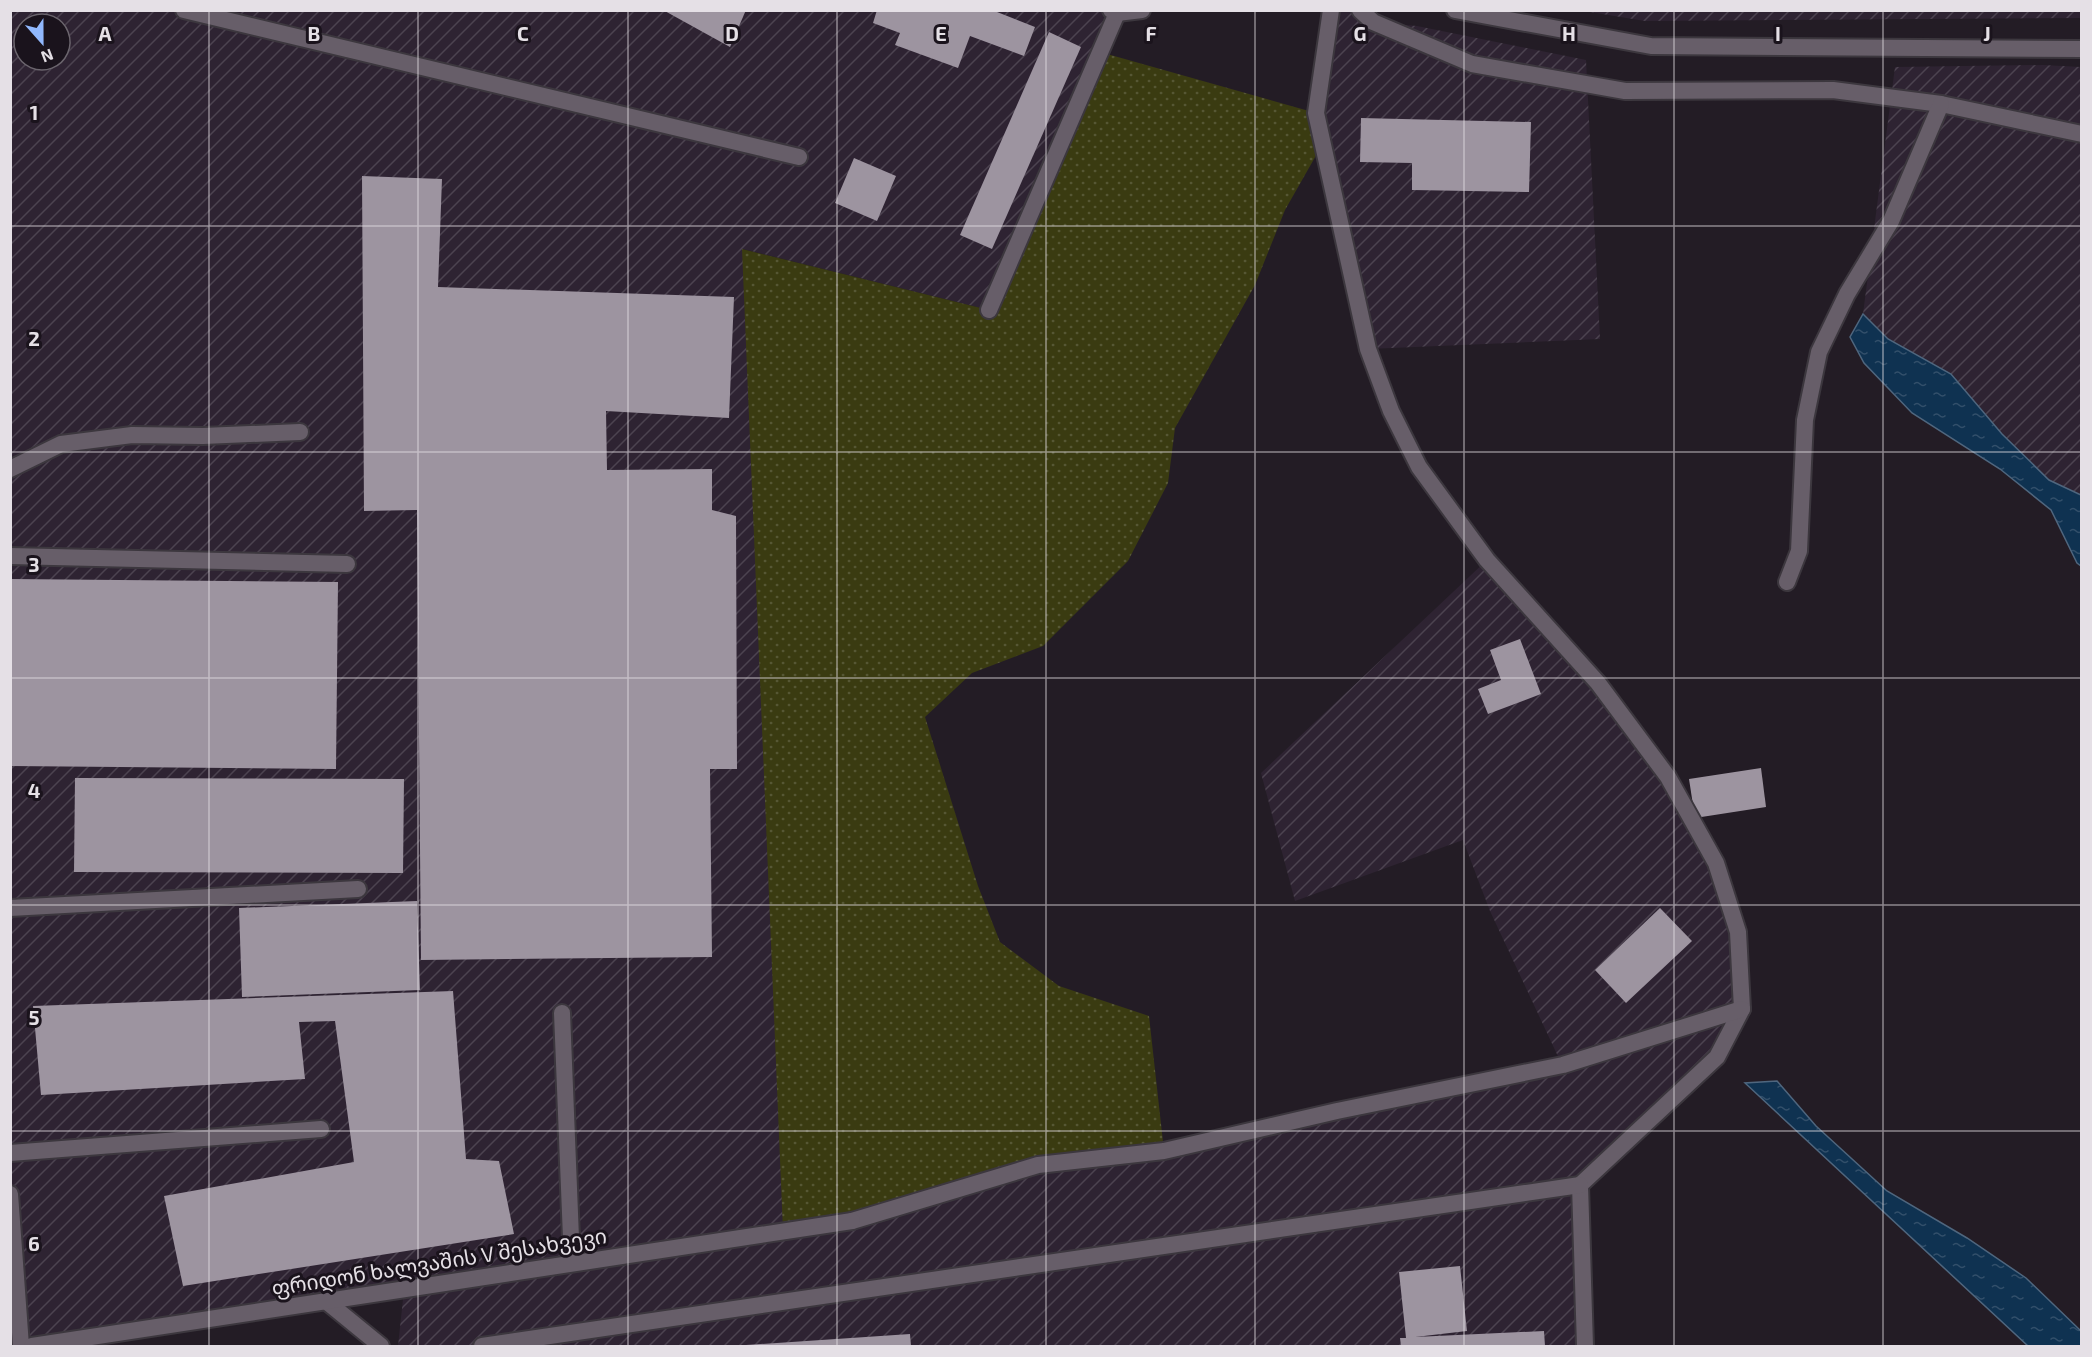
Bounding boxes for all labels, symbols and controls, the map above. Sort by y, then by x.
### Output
north arrow [12,12,72,72]
text: A [98,21,112,45]
text: B [308,21,320,45]
text: C [517,21,529,45]
text: D [725,21,739,45]
text: E [935,21,947,45]
text: F [1145,21,1157,45]
text: G [1354,21,1366,45]
text: H [1562,21,1576,45]
text: I [1775,21,1781,45]
text: J [1983,21,1991,45]
text: N [39,46,56,67]
text: 1 [30,100,38,124]
text: 2 [28,326,40,350]
text: 3 [28,552,40,576]
text: 4 [28,778,41,802]
text: 5 [28,1005,40,1029]
street label: ფრიდონ ხალვაშის V შესახვევი [270,1222,609,1302]
text: 6 [28,1231,40,1255]

